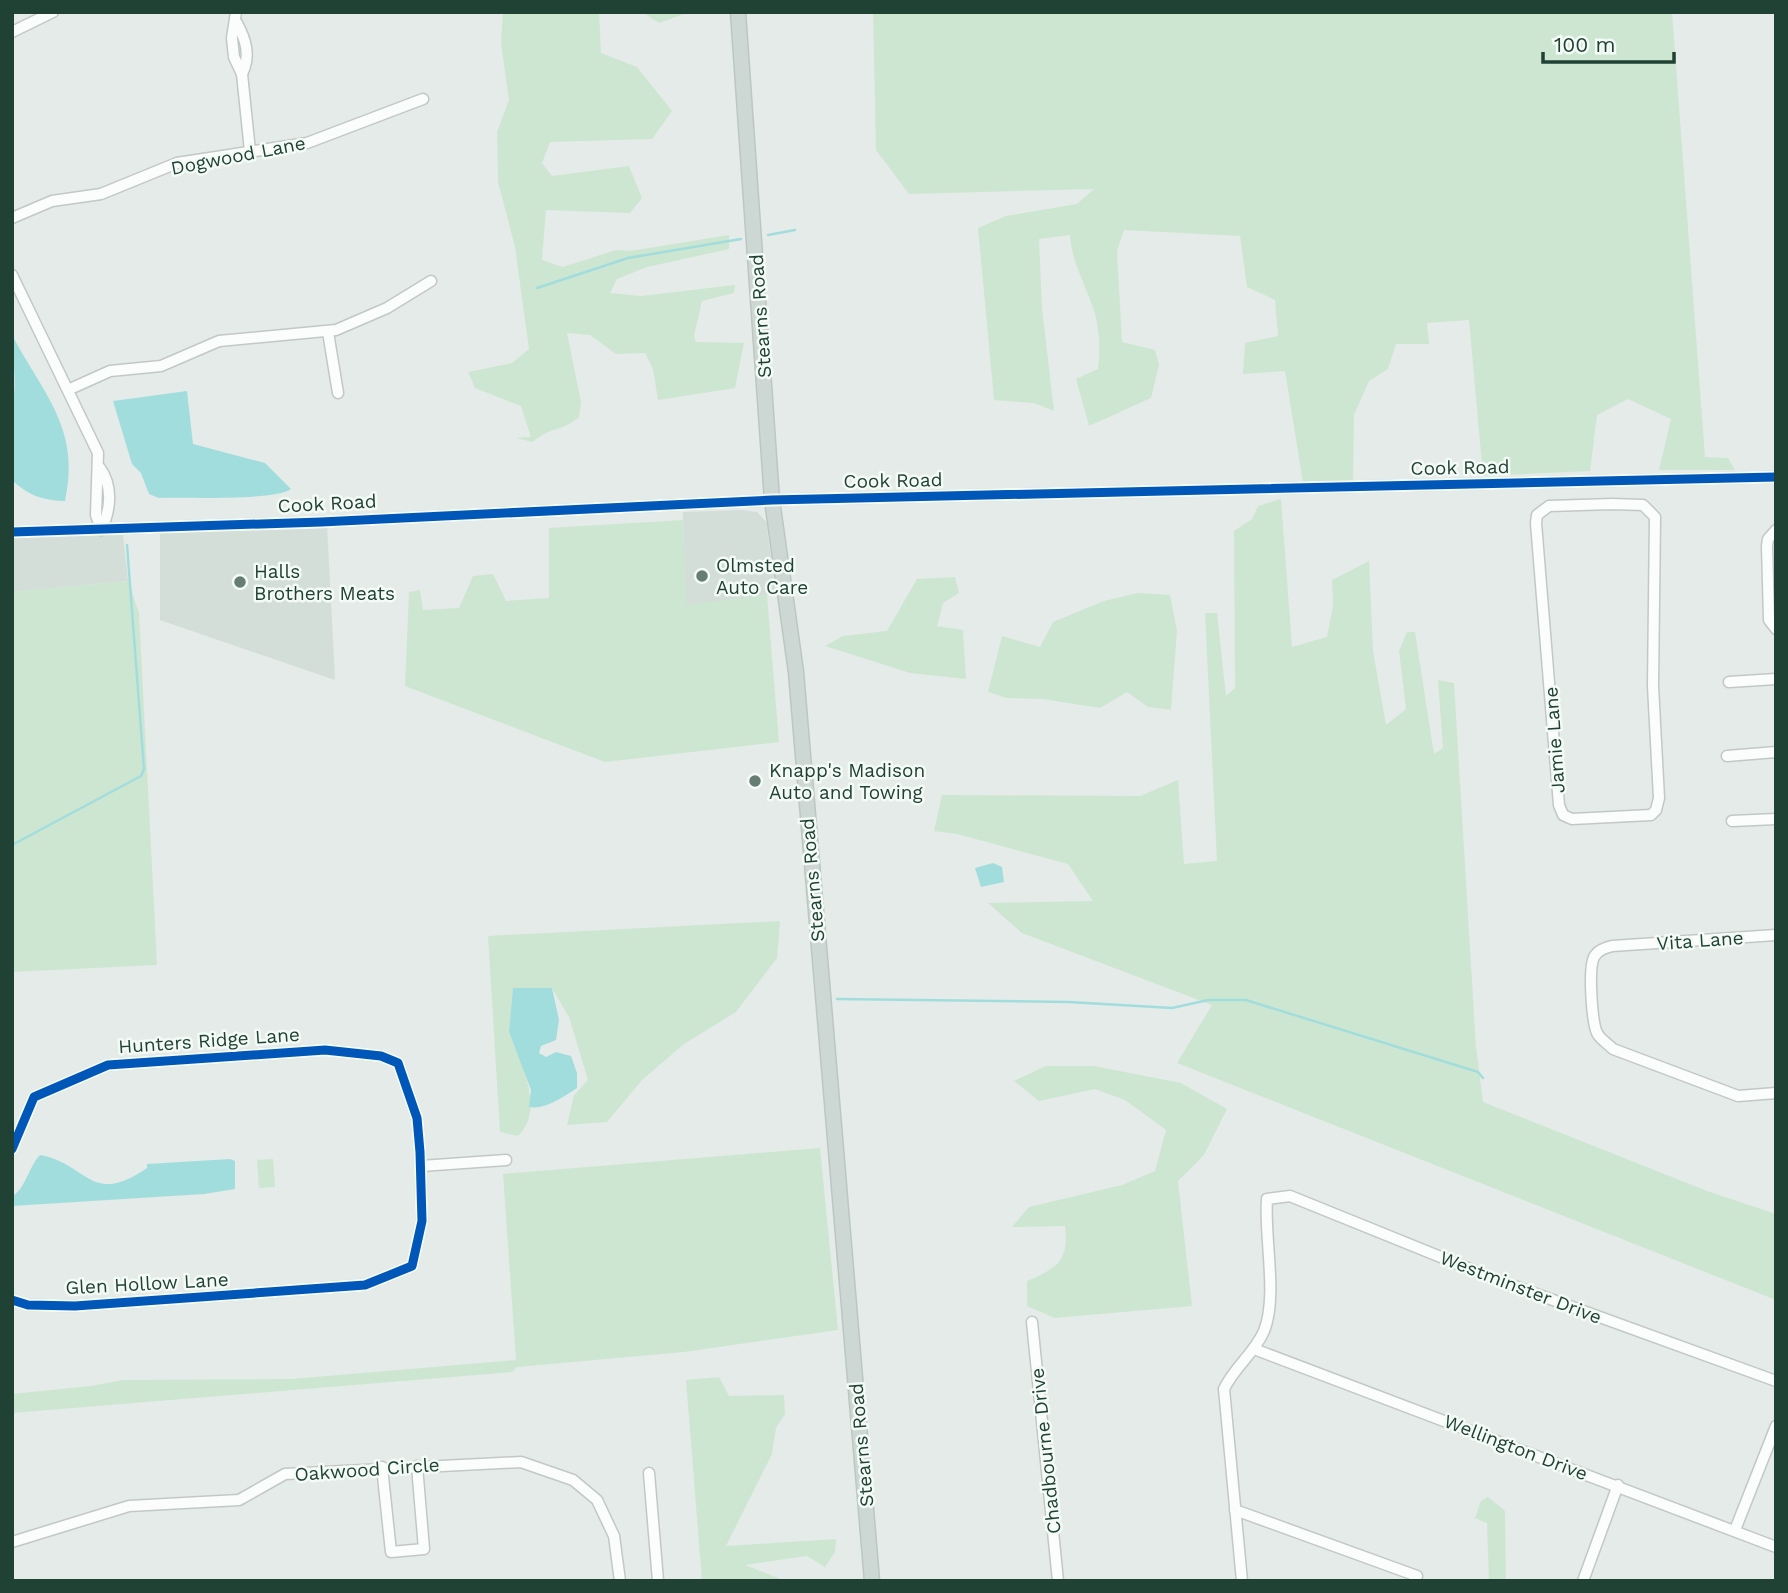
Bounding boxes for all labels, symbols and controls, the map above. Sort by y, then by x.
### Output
scale bar [1543,21,1674,65]
text: 100 m [1554,32,1616,57]
street label: Dogwood Lane [169,131,307,180]
street label: Stearns Road [745,253,776,379]
street label: Cook Road [1410,455,1510,480]
street label: Cook Road [843,468,943,493]
street label: Cook Road [277,489,377,518]
place label: Olmsted Auto Care [716,554,808,599]
place label: Halls Brothers Meats [254,560,395,605]
marker: Olmsted Auto Care [694,568,710,584]
marker: Halls Brothers Meats [232,574,248,590]
street label: Jamie Lane [1539,686,1570,794]
place label: Knapp's Madison Auto and Towing [769,759,925,804]
marker: Knapp's Madison Auto and Towing [747,773,763,789]
street label: Stearns Road [796,817,829,943]
street label: Vita Lane [1656,926,1744,955]
street label: Hunters Ridge Lane [118,1023,301,1058]
street label: Westminster Drive [1437,1246,1605,1329]
street label: Glen Hollow Lane [65,1268,229,1299]
street label: Chadbourne Drive [1025,1367,1066,1535]
street label: Stearns Road [845,1382,878,1508]
street label: Wellington Drive [1441,1409,1591,1485]
street label: Oakwood Circle [294,1453,440,1486]

